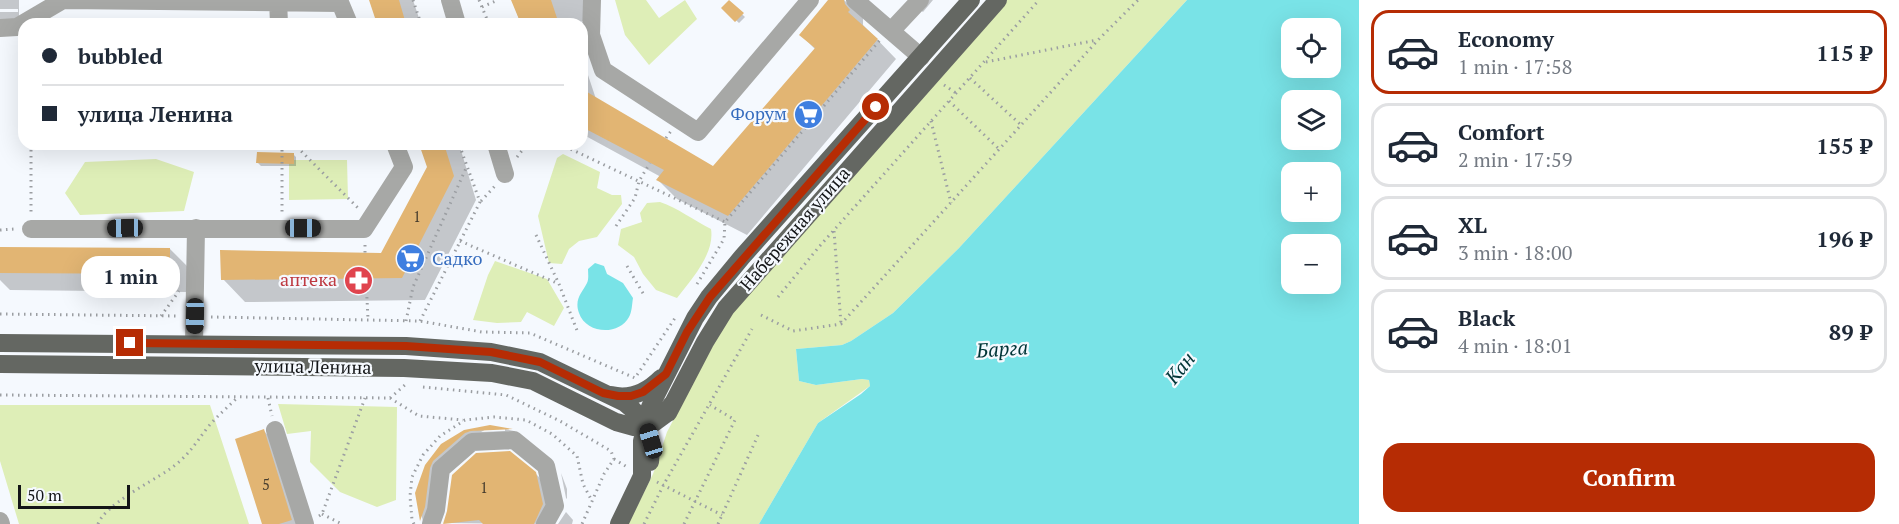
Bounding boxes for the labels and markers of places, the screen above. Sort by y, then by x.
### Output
supermarket icon: Форум [792,98,824,130]
place label: Форум [731,101,787,125]
supermarket icon: Садко [395,243,427,275]
place label: Садко [432,246,483,270]
pharmacy icon: аптека [342,264,374,296]
place label: аптека [280,267,337,291]

